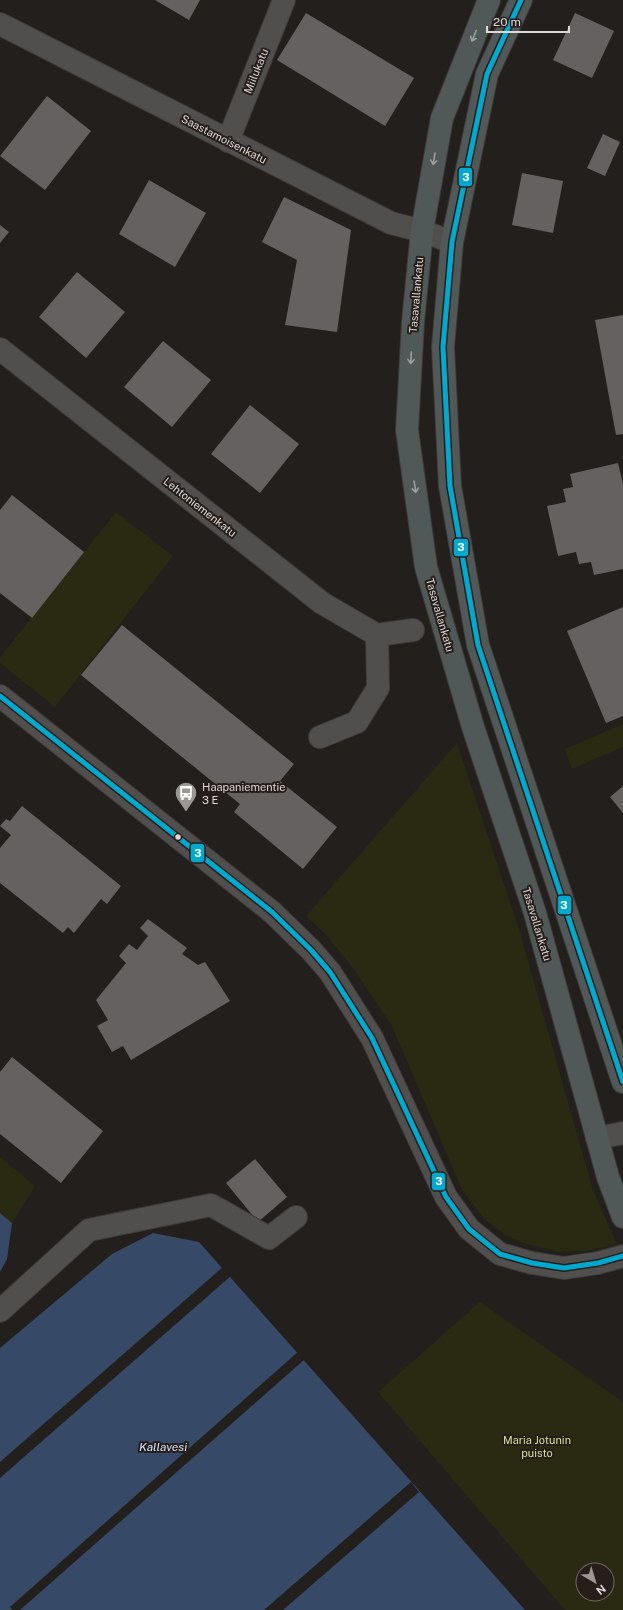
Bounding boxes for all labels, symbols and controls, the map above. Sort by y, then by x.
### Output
scale bar [487,8,569,34]
text: 20 m [493,15,521,29]
one-way arrow [470,30,478,42]
street label: Miilukatu [242,47,270,95]
street label: Saastamoisenkatu [179,112,269,166]
one-way arrow [430,152,438,165]
line badge: 3 [458,167,473,187]
text: 3 [462,171,470,183]
street label: Tasavallankatu [407,256,425,334]
one-way arrow [407,351,415,364]
street label: Lehtoniemenkatu [161,475,239,539]
one-way arrow [411,480,419,493]
line badge: 3 [453,538,469,557]
text: 3 [457,541,465,553]
street label: Tasavallankatu [424,577,456,653]
bus stop icon: Haapaniementie 3 E [173,780,199,813]
place label: Haapaniementie 3 E [202,781,286,806]
unlabelled marker [173,832,183,842]
line badge: 3 [190,843,205,863]
text: 3 [194,847,202,859]
street label: Tasavallankatu [520,886,554,962]
line badge: 3 [557,895,572,915]
text: 3 [560,899,568,911]
line badge: 3 [431,1172,446,1191]
text: 3 [435,1175,443,1187]
park label: Maria Jotunin puisto [503,1434,571,1459]
water label: Kallavesi [139,1440,187,1454]
north arrow [575,1562,615,1602]
text: N [594,1583,608,1597]

